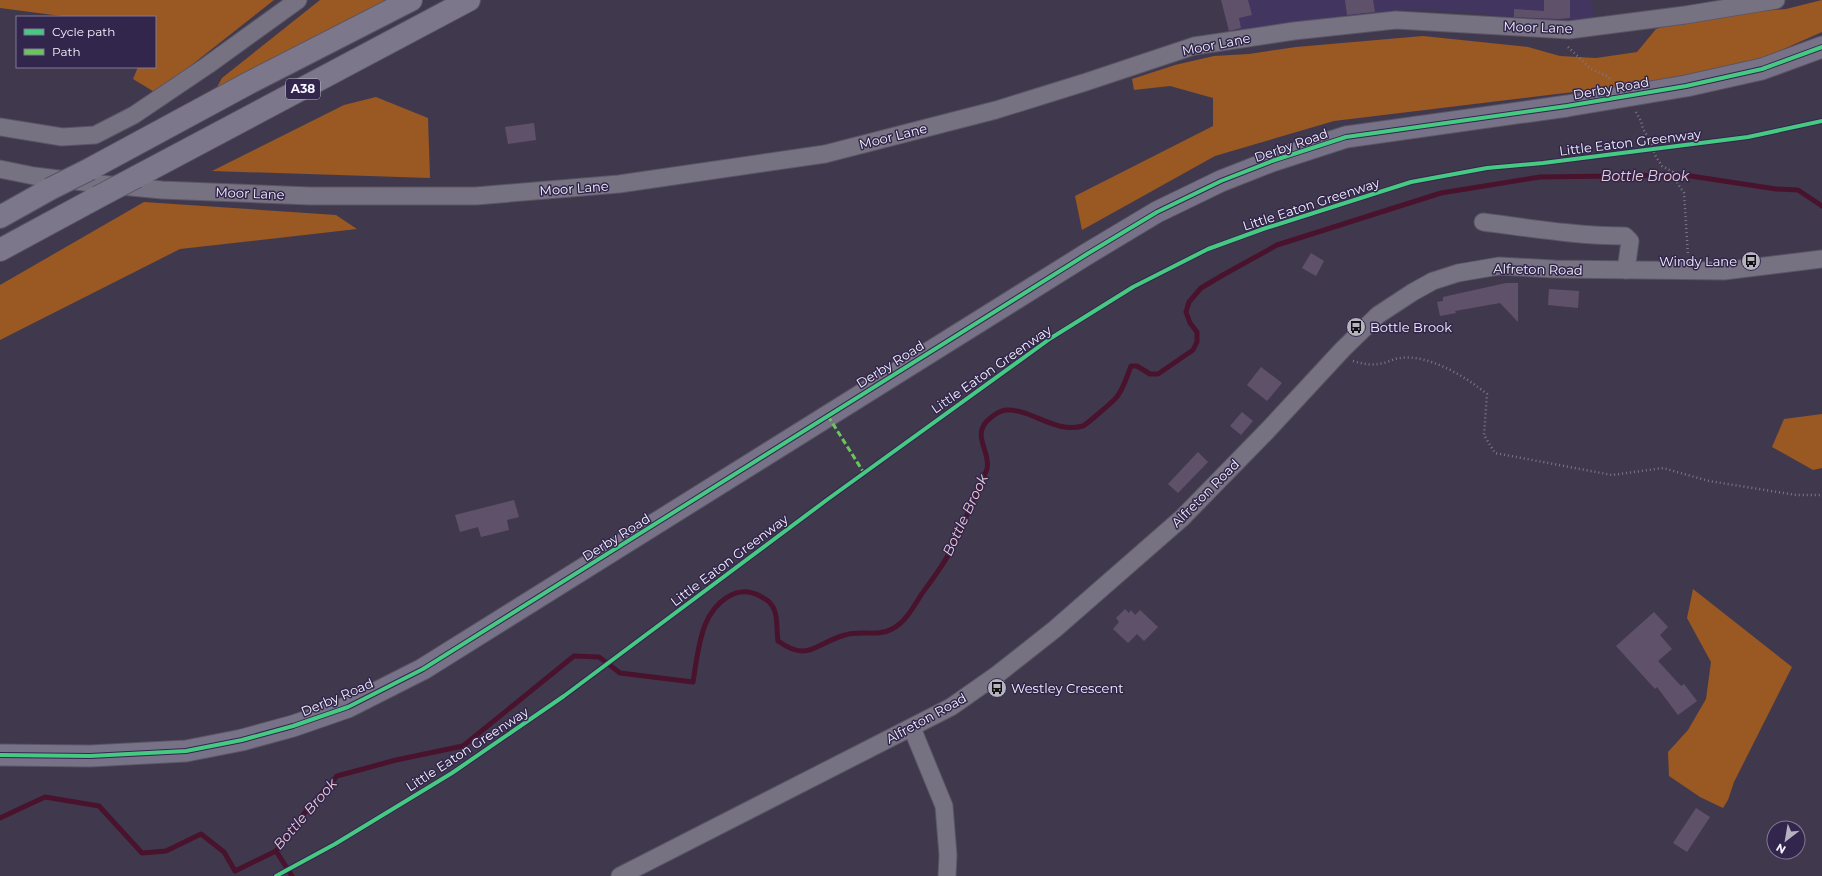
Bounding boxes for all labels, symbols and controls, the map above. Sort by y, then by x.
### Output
legend [16,16,156,68]
street label: Moor Lane [1503,18,1573,36]
text: Cycle path [52,24,115,39]
street label: Moor Lane [1180,30,1252,58]
text: Path [52,44,81,59]
street label: Derby Road [1572,73,1650,103]
road number: A38 [286,79,320,99]
street label: Moor Lane [857,120,929,152]
street label: Derby Road [1252,125,1330,165]
street label: Little Eaton Greenway [1558,125,1703,159]
water label: Bottle Brook [1601,167,1690,185]
street label: Little Eaton Greenway [1241,174,1382,234]
street label: Moor Lane [539,178,609,198]
street label: Moor Lane [215,184,285,202]
bus stop icon: Windy Lane [1740,250,1762,272]
place label: Windy Lane [1659,253,1737,269]
street label: Alfreton Road [1493,260,1583,278]
bus stop icon: Bottle Brook [1345,316,1367,338]
place label: Bottle Brook [1370,319,1452,335]
street label: Little Eaton Greenway [928,321,1055,417]
street label: Derby Road [853,337,927,391]
street label: Alfreton Road [1168,456,1242,530]
water label: Bottle Brook [938,471,992,559]
street label: Derby Road [579,510,653,564]
street label: Little Eaton Greenway [667,510,792,609]
street label: Derby Road [299,675,375,719]
bus stop icon: Westley Crescent [986,677,1008,699]
place label: Westley Crescent [1011,680,1124,696]
street label: Alfreton Road [883,689,969,747]
street label: Little Eaton Greenway [403,703,532,795]
water label: Bottle Brook [269,774,341,853]
north arrow [1766,820,1806,860]
text: N [1773,840,1788,857]

